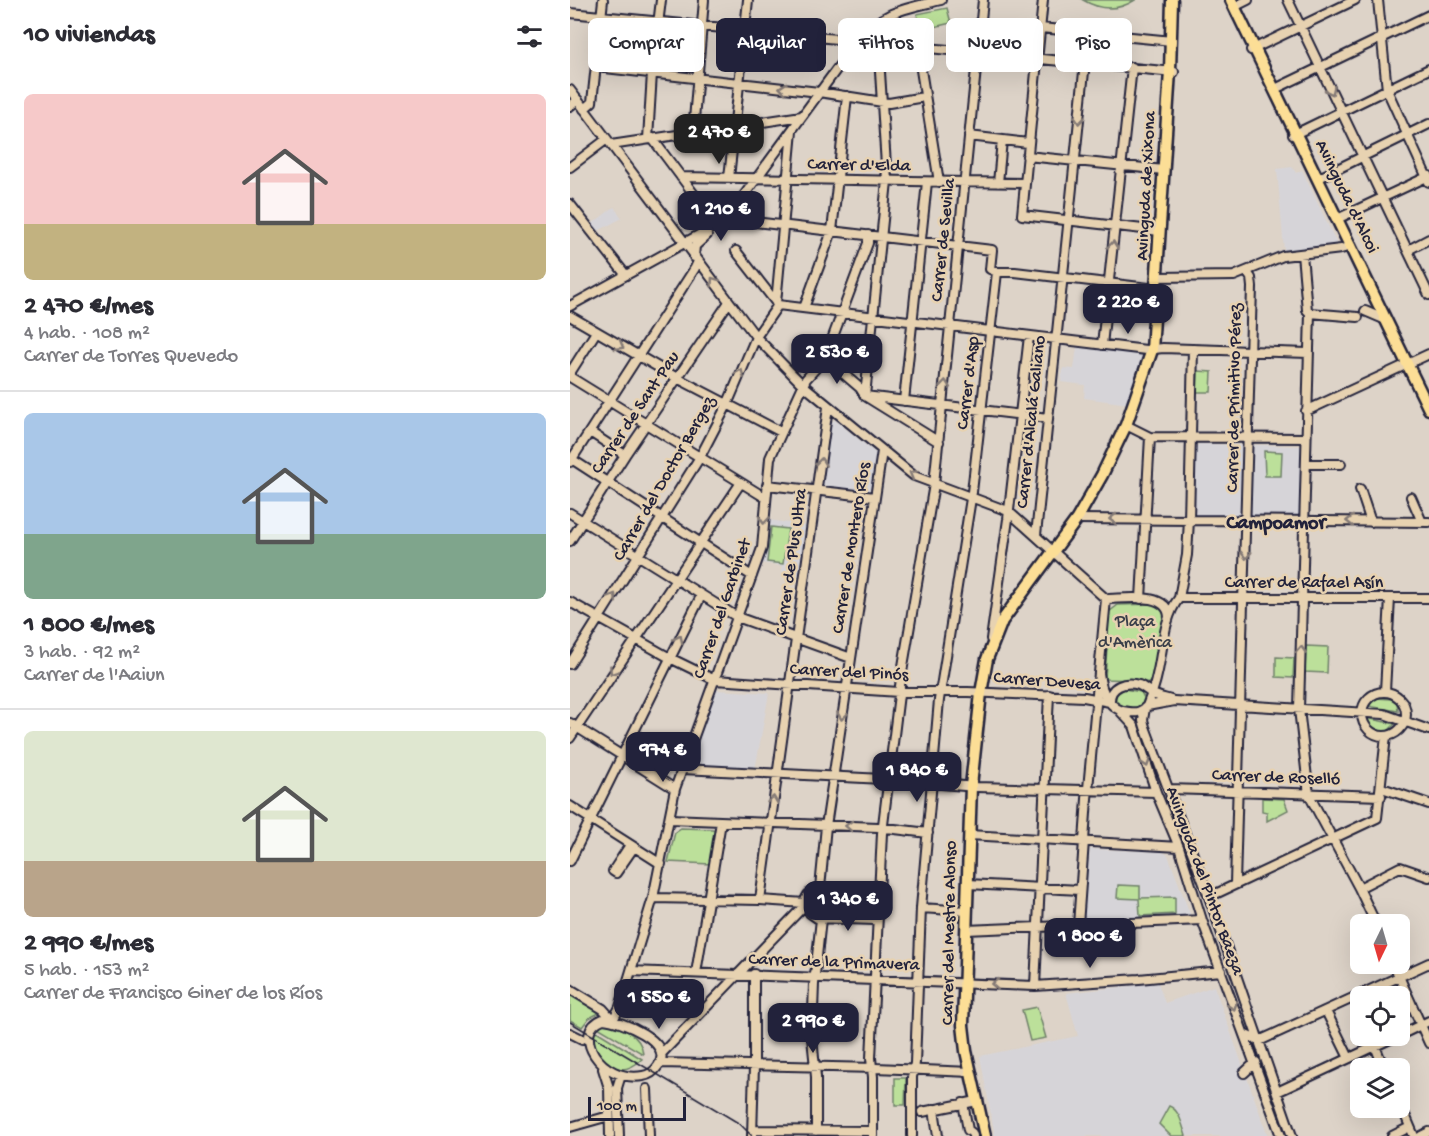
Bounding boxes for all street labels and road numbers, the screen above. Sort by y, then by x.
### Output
street label: Avinguda de Xixona [1133,110,1161,261]
street label: Avinguda d'Alcoi [1309,137,1383,257]
street label: Carrer d'Elda [807,155,912,177]
street label: Carrer de Sevilla [927,176,961,303]
street label: Carrer de Primitivo Pérez [1223,302,1247,493]
street label: Carrer d'Asp [953,335,985,431]
street label: Carrer d'Alcalá Galiano [1012,335,1052,509]
street label: Carrer de Sant Pau [587,347,685,478]
street label: Carrer del Doctor Bergez [609,392,721,565]
street label: Carrer de Montero Ríos [828,460,876,635]
street label: Carrer de Plus Ultra [771,486,813,637]
street label: Carrer del Garbinet [689,535,757,682]
street label: Carrer de Rafael Asín [1225,573,1384,594]
street label: Carrer del Pinós [789,659,910,687]
street label: Carrer Devesa [993,668,1102,696]
street label: Carrer de Roselló [1211,765,1341,791]
street label: Avinguda del Pintor Baeza [1160,784,1248,979]
street label: Carrer del Mestre Alonso [938,841,962,1025]
street label: Carrer de la Primavera [748,950,921,977]

